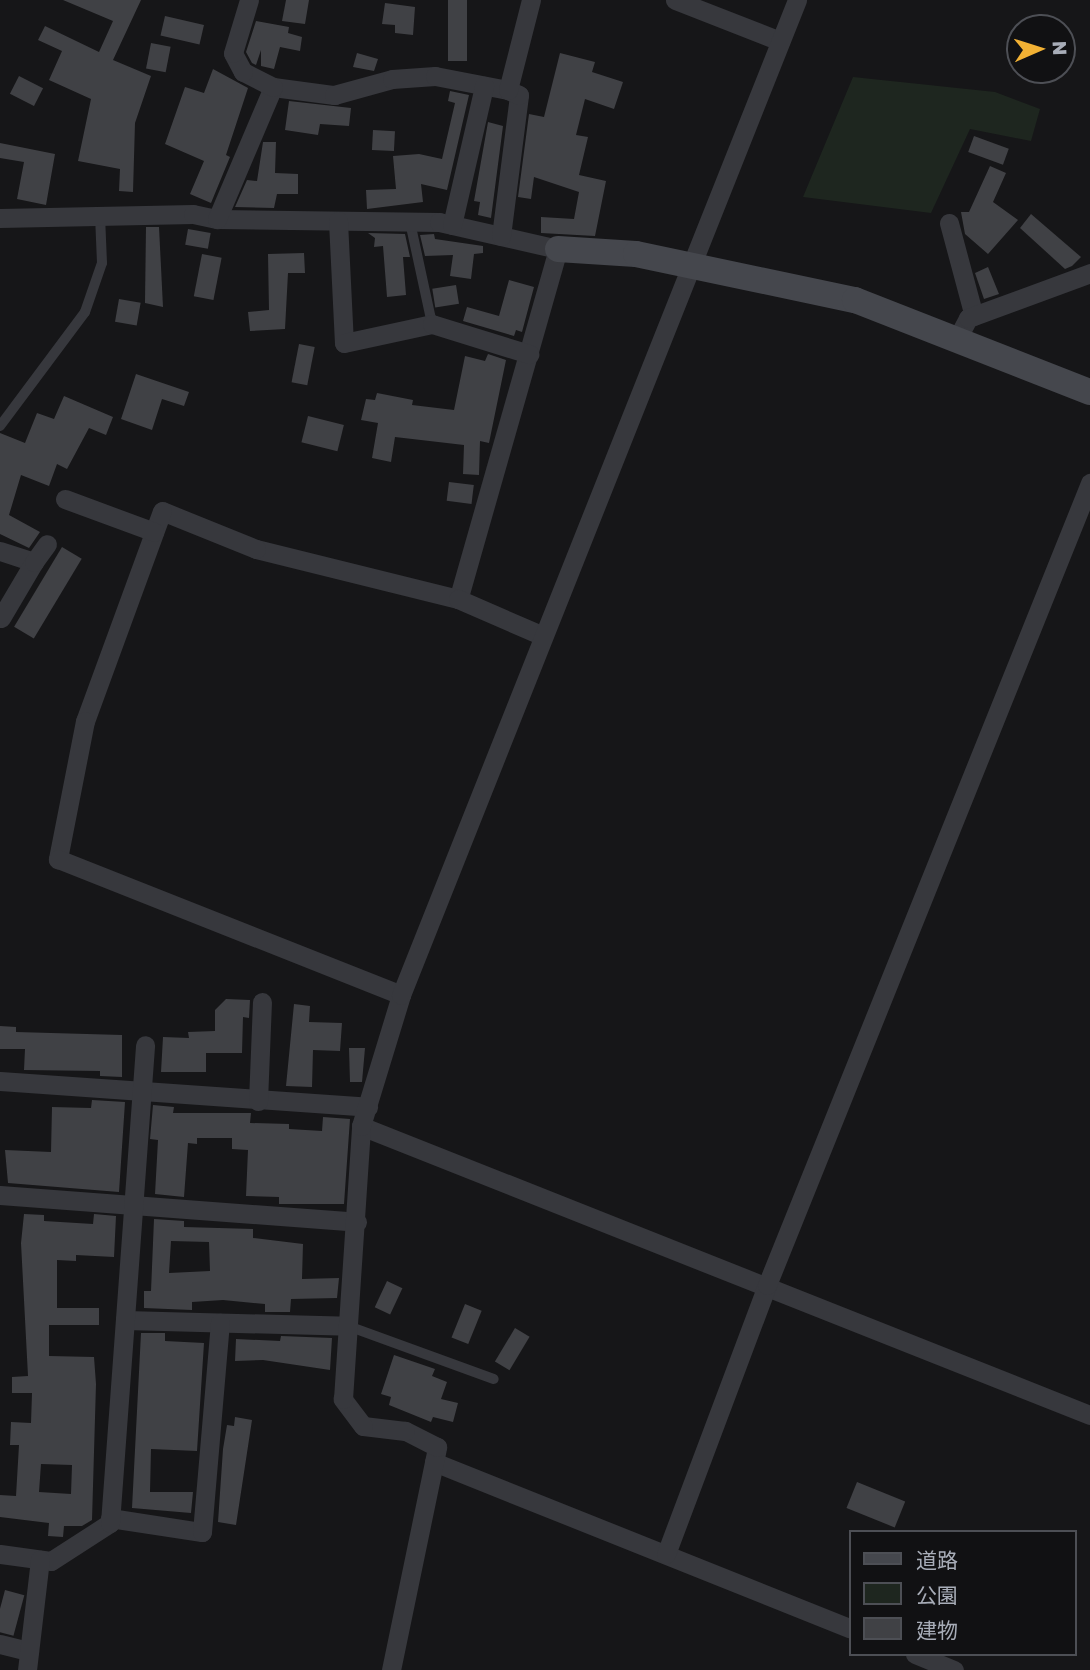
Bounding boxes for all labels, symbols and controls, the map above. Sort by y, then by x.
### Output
north arrow [1006,14,1076,84]
text: N [1049,40,1072,56]
legend [848,1530,1076,1656]
text: 道路 [916,1547,958,1573]
text: 公園 [916,1582,958,1608]
text: 建物 [916,1617,958,1643]

